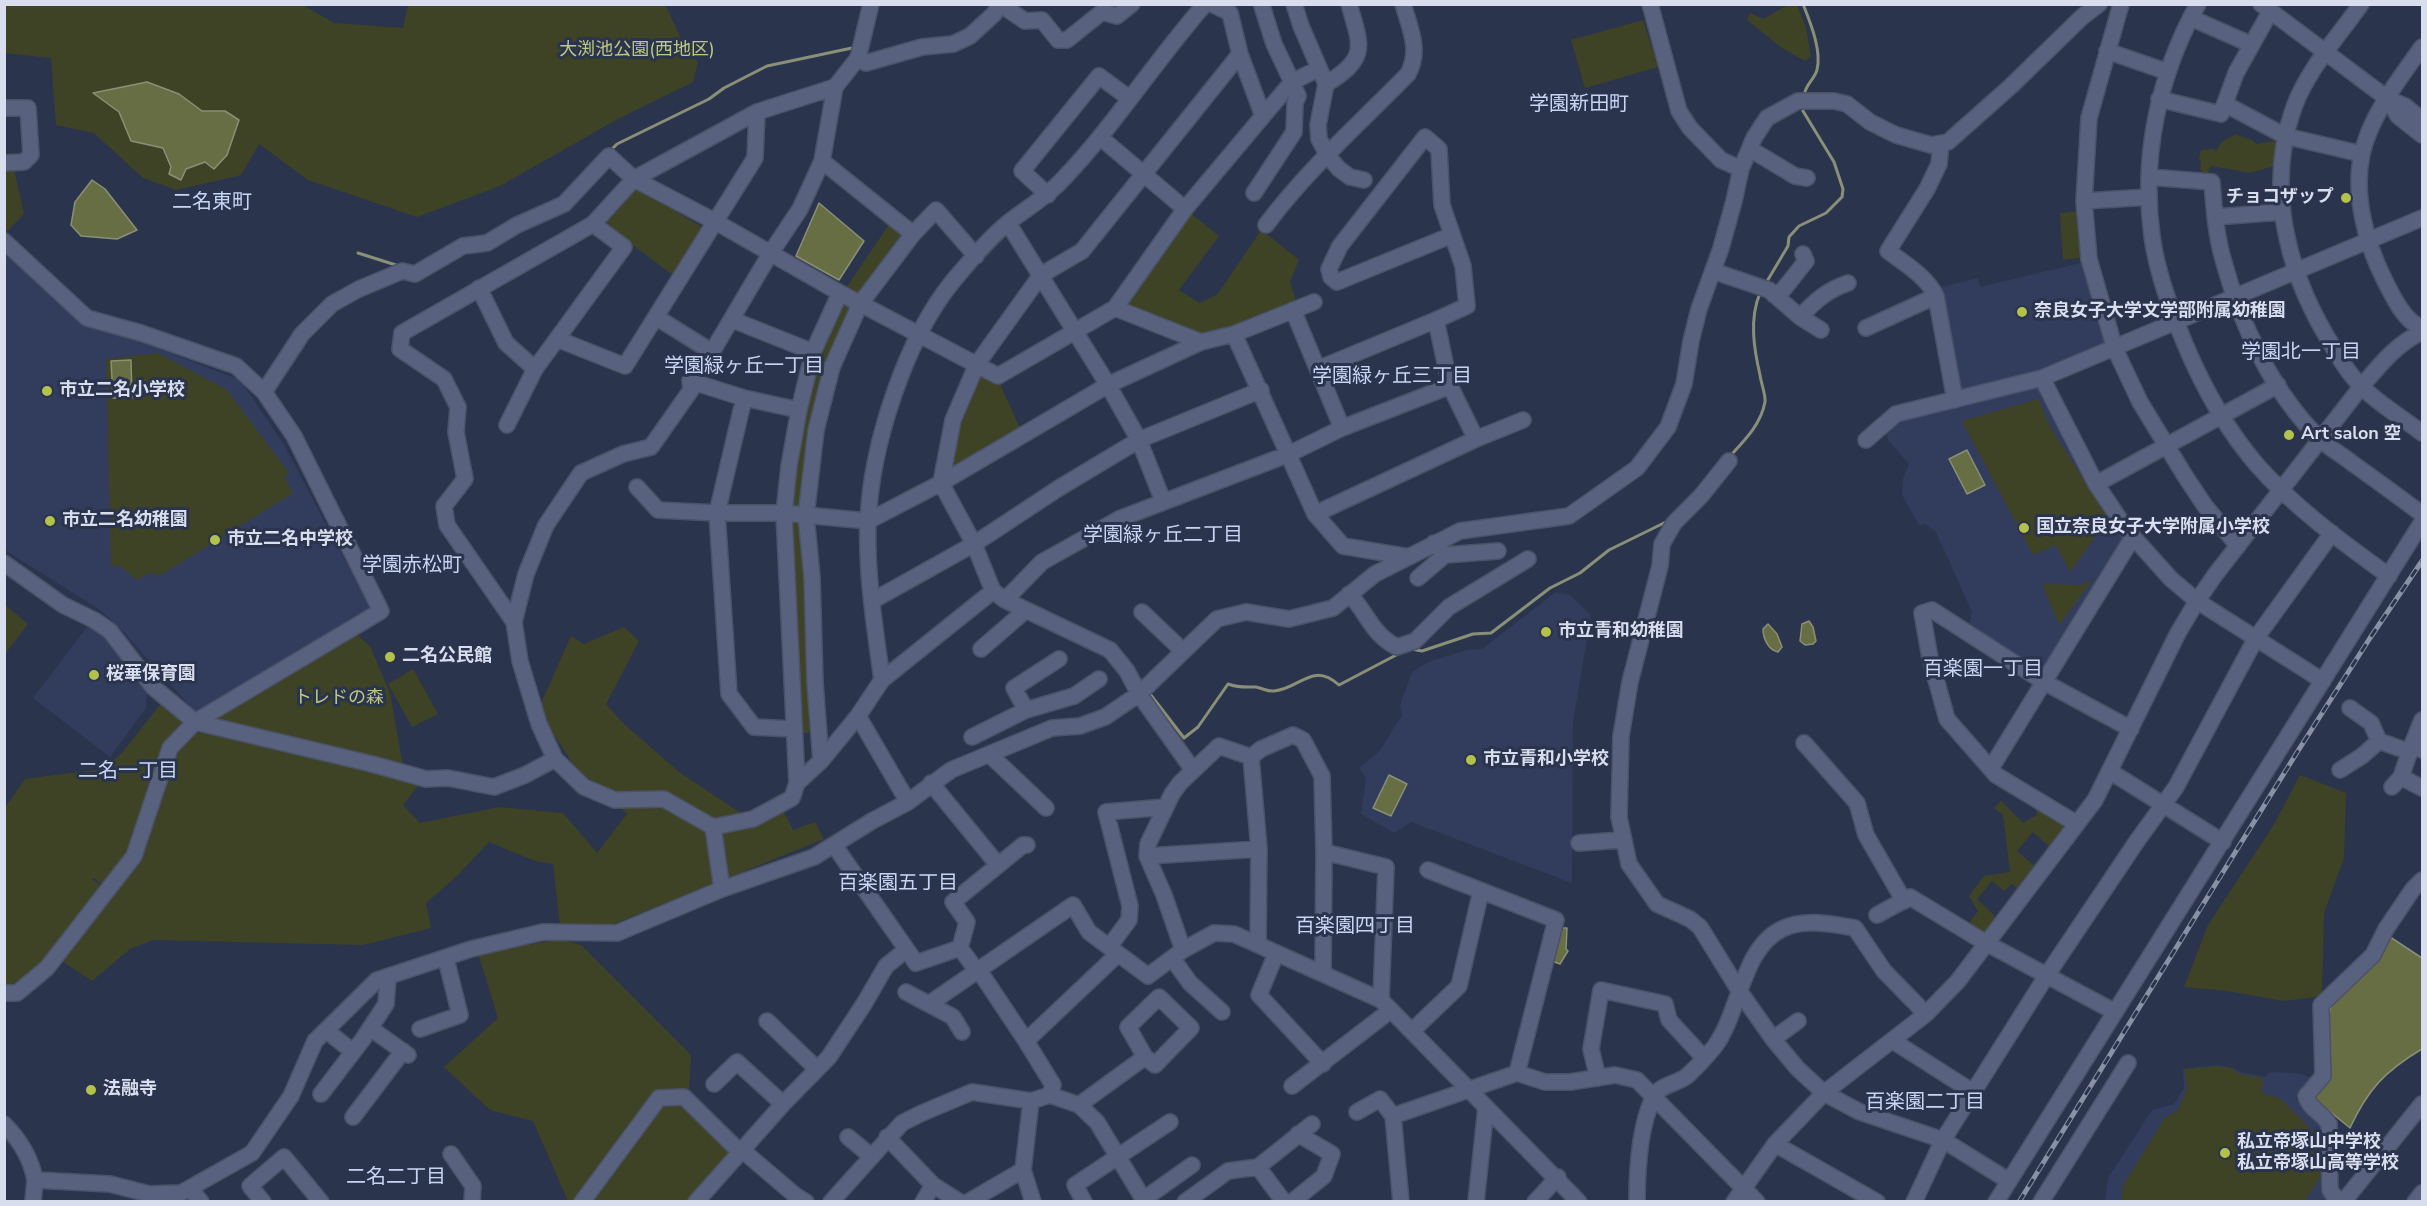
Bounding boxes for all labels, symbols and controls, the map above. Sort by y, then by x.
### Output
park label: 大渕池公園(西地区) [559,40,715,62]
district label: 学園新田町 [1529,93,1629,117]
place label: チョコザップ [2226,187,2334,209]
district label: 二名東町 [172,191,252,215]
marker: チョコザップ [2339,191,2353,205]
place label: 奈良女子大学文学部附属幼稚園 [2034,301,2286,323]
marker: 奈良女子大学文学部附属幼稚園 [2015,305,2029,319]
district label: 学園北一丁目 [2241,341,2361,365]
district label: 学園緑ヶ丘一丁目 [664,355,824,379]
district label: 学園緑ヶ丘三丁目 [1312,365,1472,389]
place label: 市立二名小学校 [59,380,185,402]
marker: 市立二名小学校 [40,384,54,398]
place label: Art salon 空 [2301,424,2402,446]
marker: Art salon 空 [2282,428,2296,442]
place label: 市立二名幼稚園 [62,510,188,532]
marker: 市立二名幼稚園 [43,514,57,528]
place label: 国立奈良女子大学附属小学校 [2036,517,2270,539]
marker: 国立奈良女子大学附属小学校 [2017,521,2031,535]
district label: 学園緑ヶ丘二丁目 [1083,524,1243,548]
place label: 市立二名中学校 [227,529,353,551]
marker: 市立二名中学校 [208,533,222,547]
district label: 学園赤松町 [362,554,462,578]
place label: 市立青和幼稚園 [1558,621,1684,643]
marker: 市立青和幼稚園 [1539,625,1553,639]
place label: 二名公民館 [402,646,492,668]
marker: 二名公民館 [383,650,397,664]
district label: 百楽園一丁目 [1923,658,2043,682]
place label: 桜華保育園 [106,664,196,686]
marker: 桜華保育園 [87,668,101,682]
park label: トレドの森 [294,688,384,710]
place label: 市立青和小学校 [1483,749,1609,771]
marker: 市立青和小学校 [1464,753,1478,767]
district label: 二名一丁目 [78,760,178,784]
district label: 百楽園五丁目 [838,872,958,896]
district label: 百楽園四丁目 [1295,915,1415,939]
place label: 法融寺 [103,1079,157,1101]
marker: 法融寺 [84,1083,98,1097]
district label: 百楽園二丁目 [1865,1091,1985,1115]
place label: 私立帝塚山中学校 私立帝塚山高等学校 [2237,1132,2399,1174]
marker: 私立帝塚山中学校 私立帝塚山高等学校 [2218,1146,2232,1160]
district label: 二名二丁目 [346,1166,446,1190]

